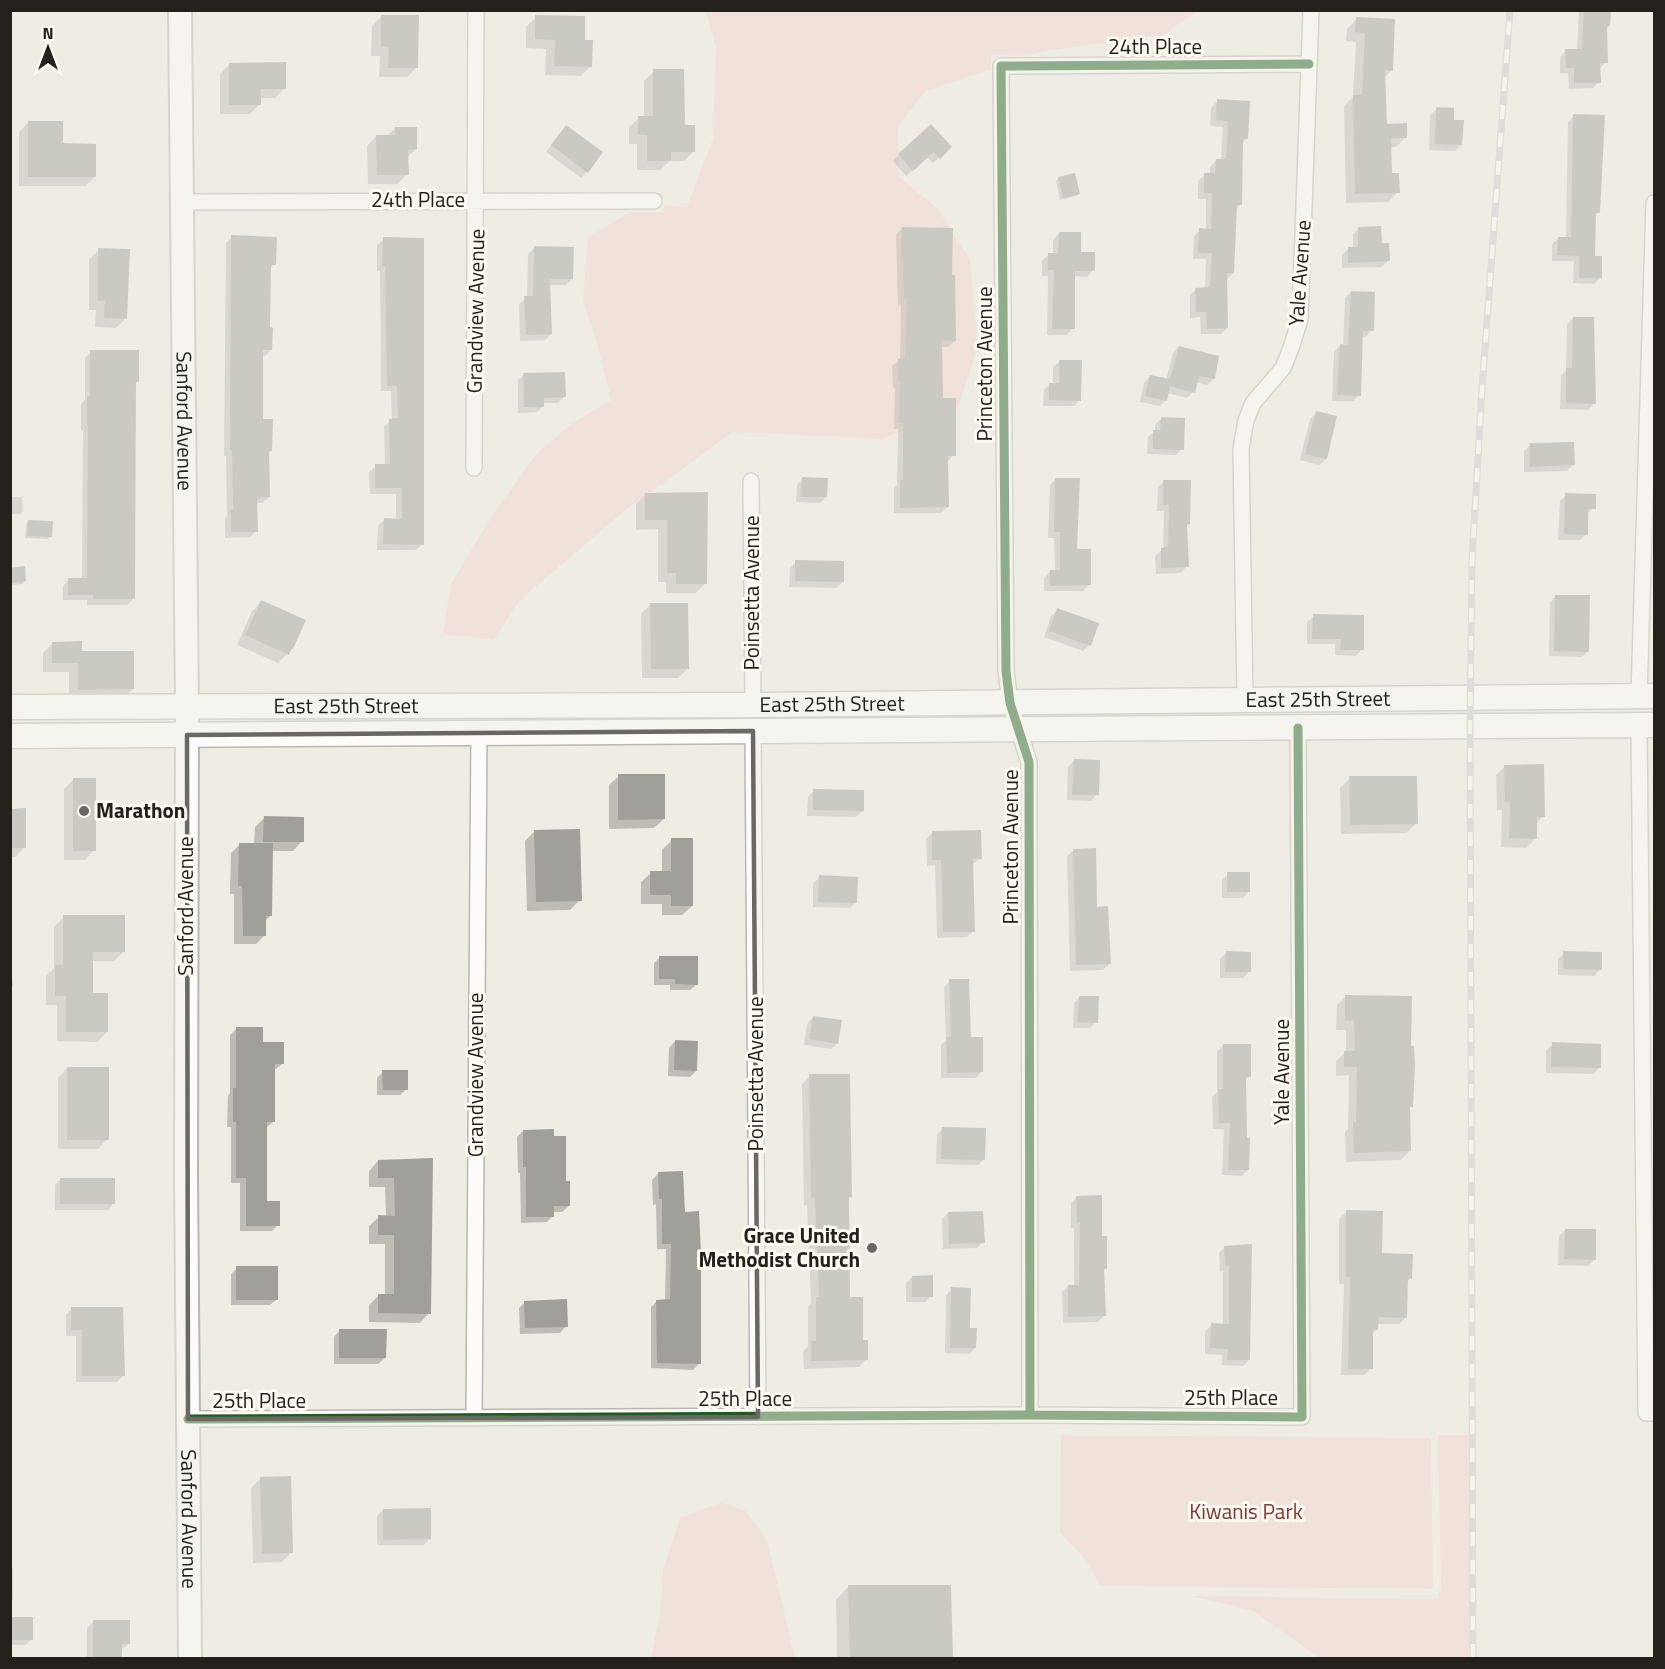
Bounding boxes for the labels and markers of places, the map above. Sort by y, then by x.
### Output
place label: Marathon [96,794,185,826]
marker: Marathon [77,804,91,818]
place label: Grace United Methodist Church [698,1219,860,1275]
marker: Grace United Methodist Church [865,1241,879,1255]

